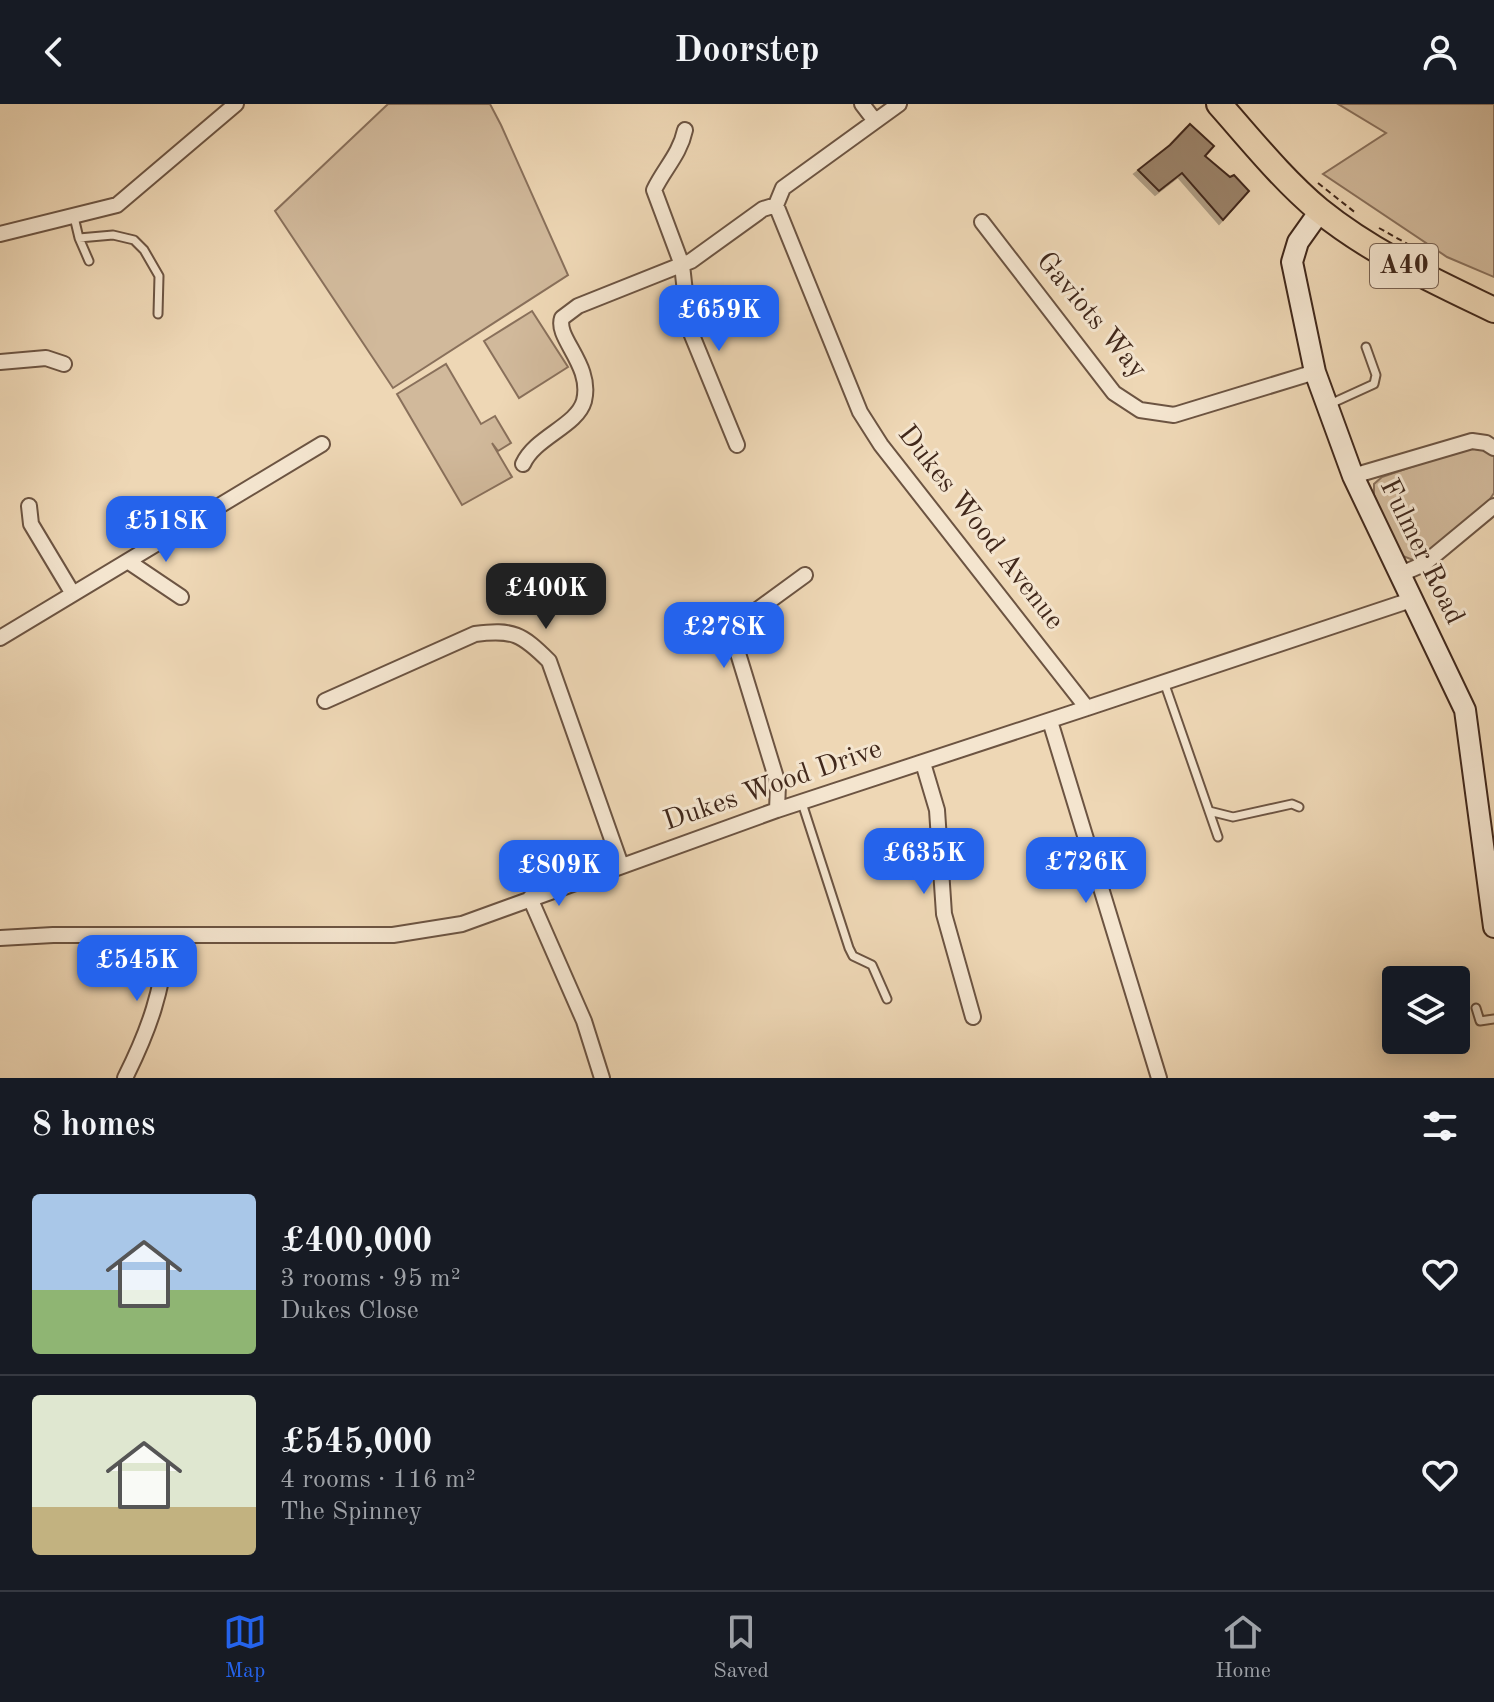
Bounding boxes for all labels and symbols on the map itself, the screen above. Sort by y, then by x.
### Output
road number: A40 [1370,244,1438,288]
street label: Gaviots Way [1030,248,1152,385]
pin: £659K [663,285,775,353]
street label: Dukes Wood Avenue [892,421,1068,635]
street label: Fulmer Road [1374,475,1468,629]
pin: £518K [110,496,222,564]
pin: £400K [490,563,602,631]
pin: £278K [668,602,780,670]
street label: Dukes Wood Drive [660,735,886,837]
pin: £635K [868,828,980,896]
pin: £726K [1030,837,1142,905]
pin: £809K [503,840,615,908]
pin: £545K [81,935,193,1003]

